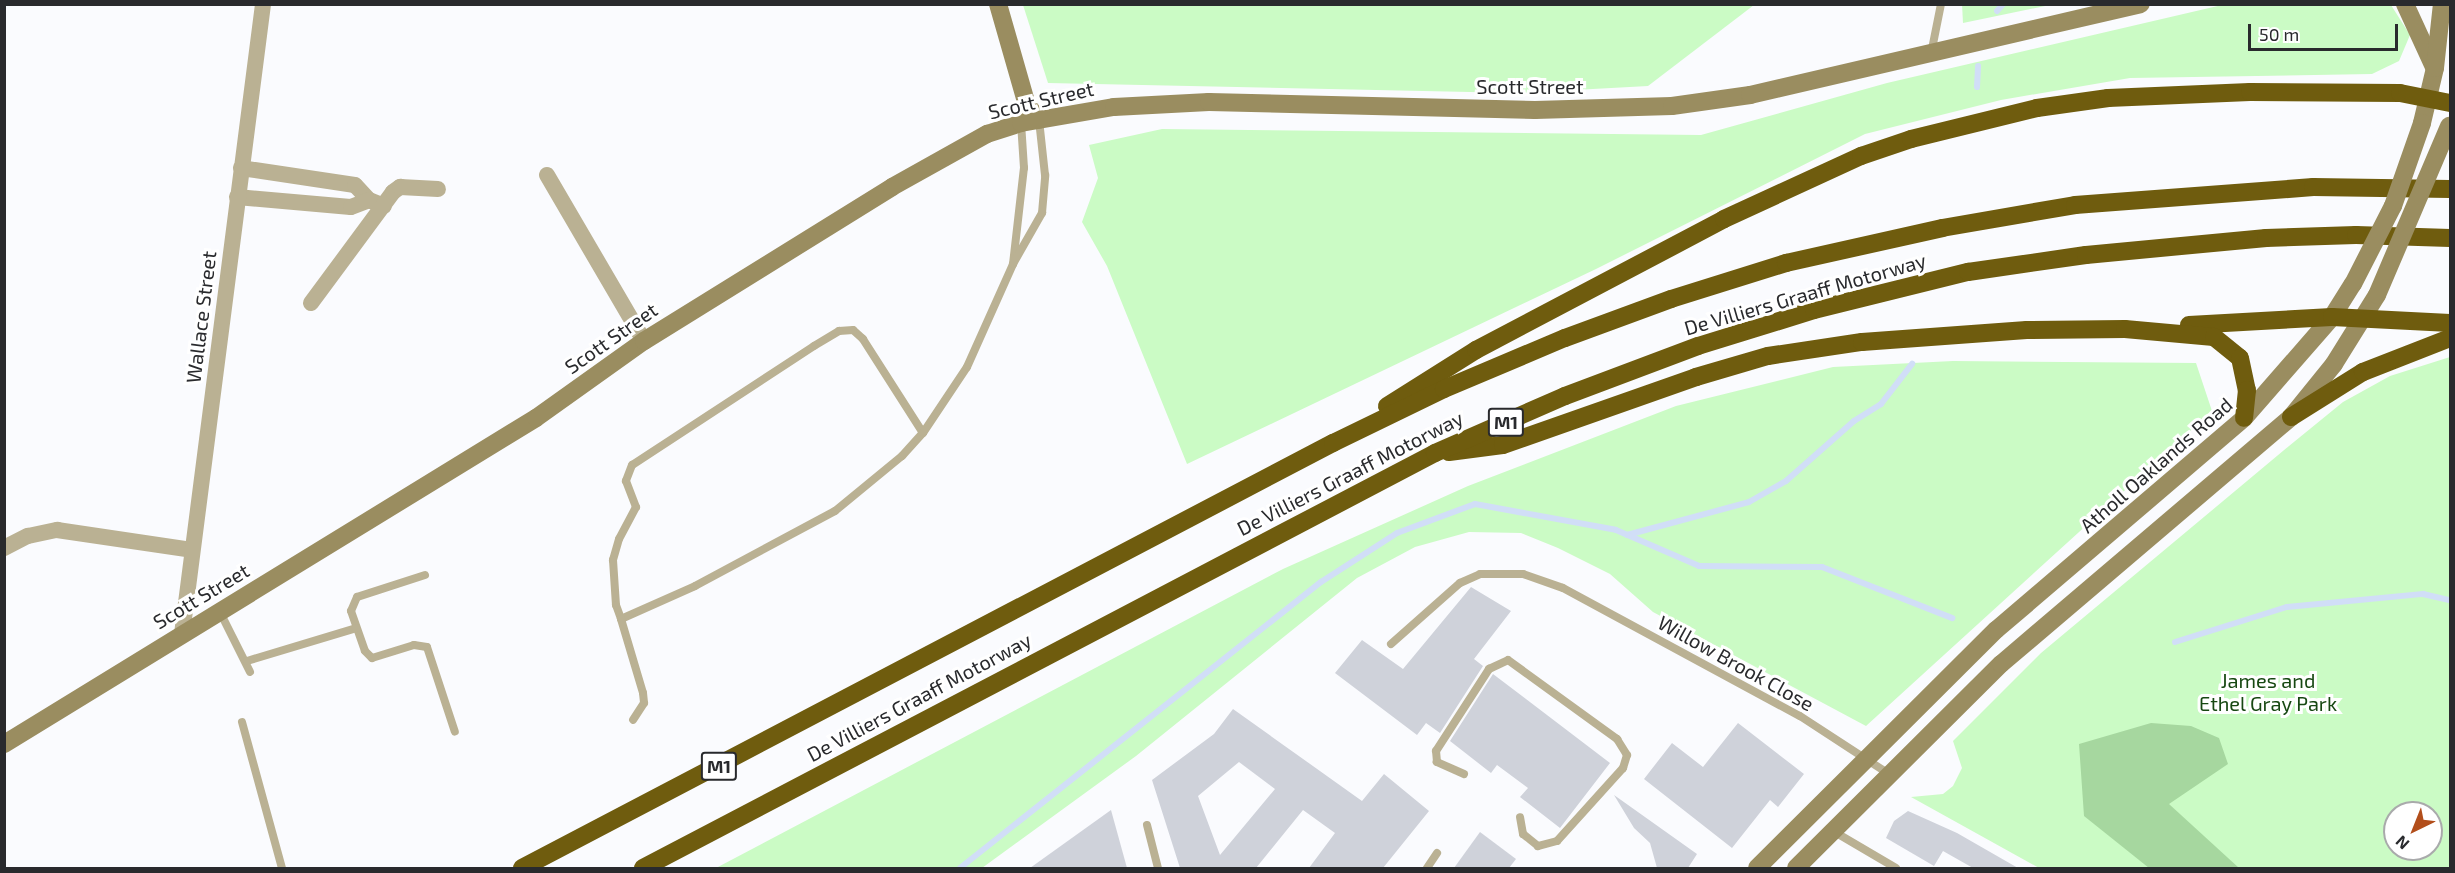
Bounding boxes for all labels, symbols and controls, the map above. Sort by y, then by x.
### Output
scale bar [2251,12,2401,50]
text: 50 m [2259,23,2299,45]
street label: Scott Street [1476,74,1584,98]
street label: Scott Street [986,76,1096,124]
street label: De Villiers Graaff Motorway [1681,248,1929,340]
street label: Wallace Street [181,250,221,384]
street label: Scott Street [560,297,662,379]
street label: Atholl Oaklands Road [2075,392,2237,538]
street label: De Villiers Graaff Motorway [1233,405,1467,541]
road number: M1 [1486,407,1526,437]
street label: Scott Street [149,558,253,634]
street label: Willow Brook Close [1654,610,1818,716]
street label: De Villiers Graaff Motorway [803,628,1035,766]
park label: James and Ethel Gray Park [2198,668,2338,715]
road number: M1 [700,751,738,781]
north arrow [2383,801,2443,861]
text: N [2391,832,2412,854]

